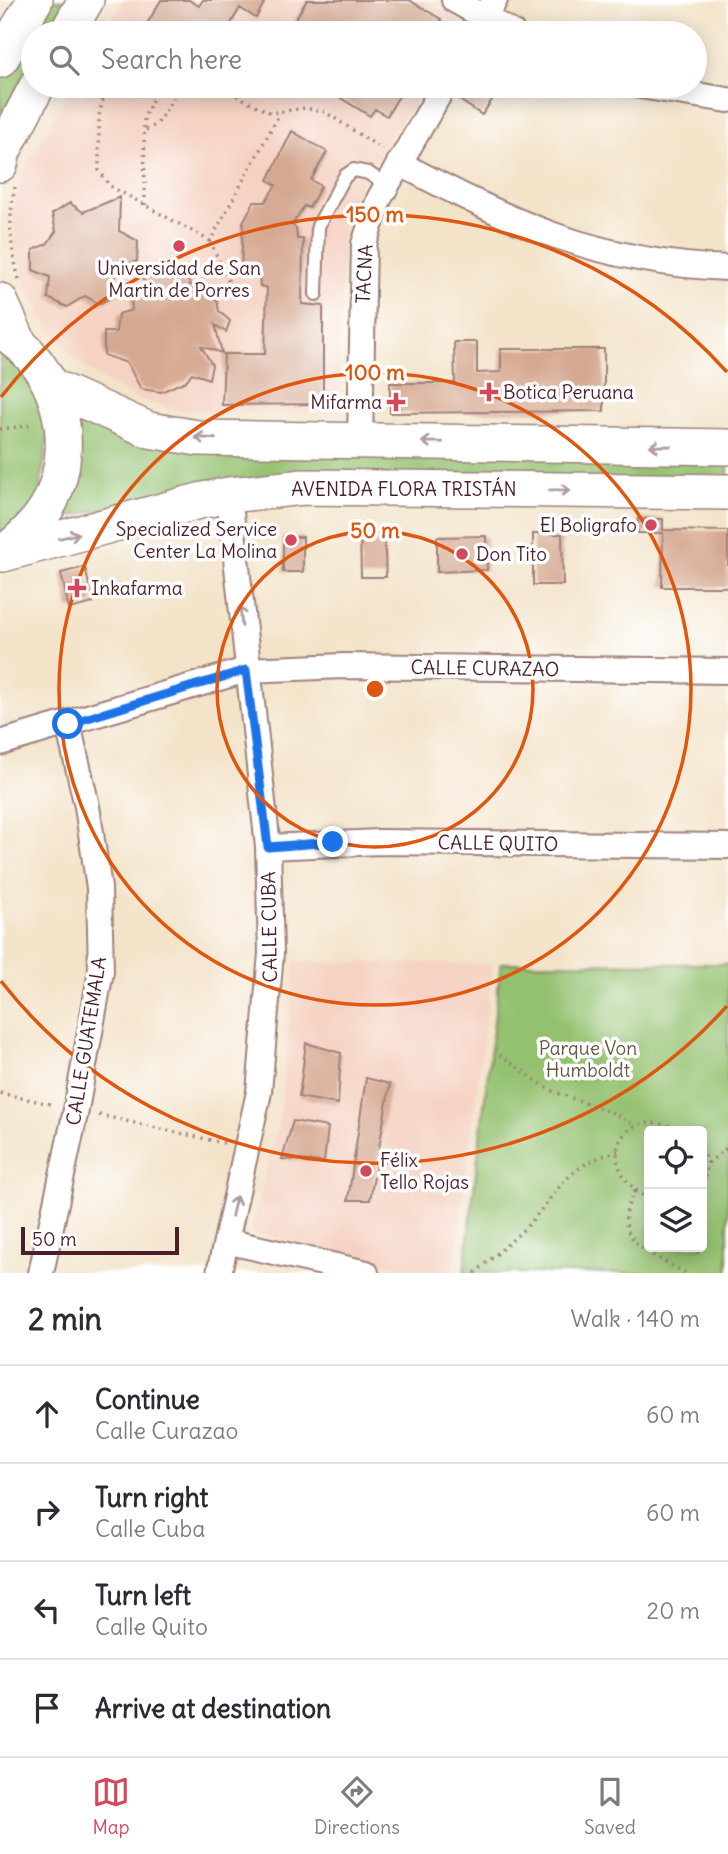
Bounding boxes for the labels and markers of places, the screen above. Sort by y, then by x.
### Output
marker: Universidad de San Martin de Porres [171,238,187,254]
place label: Universidad de San Martin de Porres [97,256,261,302]
place label: Botica Peruana [503,380,634,404]
marker: Botica Peruana [481,384,497,400]
place label: Mifarma [310,390,382,414]
marker: Mifarma [388,394,404,410]
place label: El Boligrafo [540,513,637,537]
place label: Specialized Service Center La Molina [116,517,277,563]
marker: El Boligrafo [643,517,659,533]
marker: Specialized Service Center La Molina [283,532,299,548]
place label: Don Tito [476,542,547,566]
marker: Don Tito [454,546,470,562]
place label: Inkafarma [91,576,183,600]
marker: Inkafarma [69,580,85,596]
centre of rings [363,677,387,701]
place label: Félix Tello Rojas [380,1148,469,1194]
marker: Félix Tello Rojas [358,1163,374,1179]

